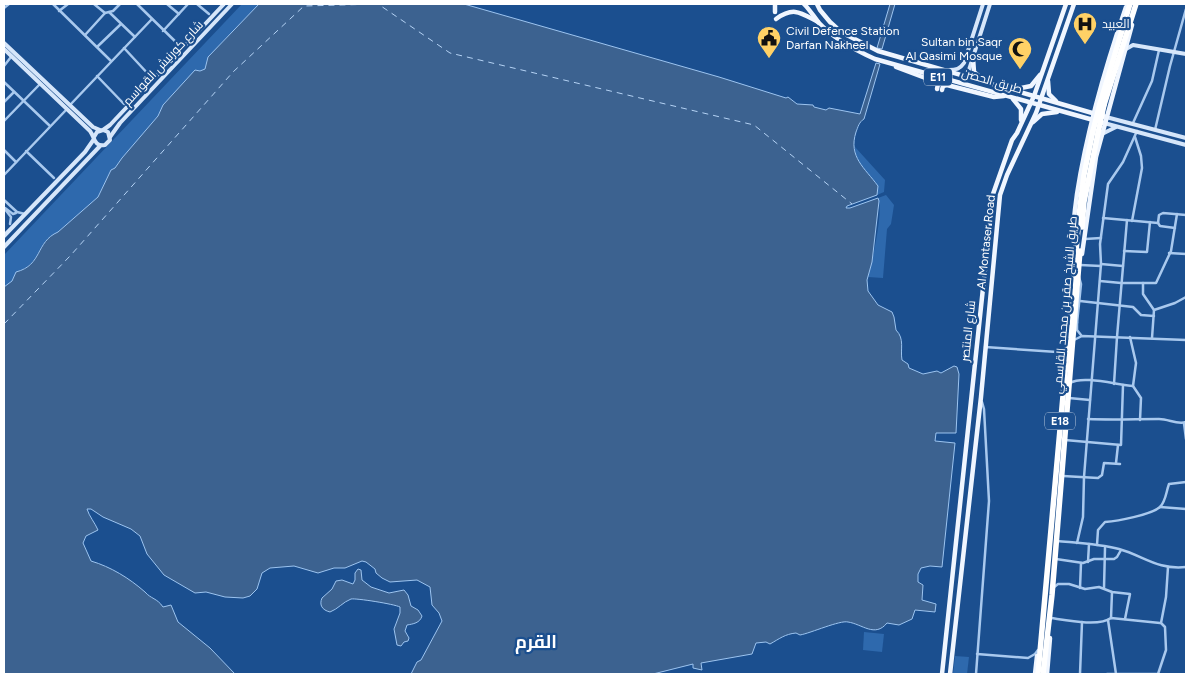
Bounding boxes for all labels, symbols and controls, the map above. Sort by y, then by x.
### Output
hospital icon: العبيد [1072,11,1098,45]
place label: العبيد [1102,17,1130,31]
street label: شارع كورنيش القواسم [120,18,207,109]
place label: Civil Defence Station Darfan Nakheel [786,24,900,52]
public building icon: Civil Defence Station Darfan Nakheel [756,25,782,59]
place label: Sultan bin Saqr Al Qasimi Mosque [906,35,1002,63]
mosque icon: Sultan bin Saqr Al Qasimi Mosque [1007,36,1033,70]
street label: طريق الحصن [960,66,1024,96]
road number: E11 [924,68,952,86]
street label: Al Montaser Road [974,194,998,290]
street label: طريق الشيخ صقر بن محمد القاسمي [1050,215,1083,395]
street label: شارع المنتصر [958,300,979,363]
road number: E18 [1045,412,1075,430]
district label: القرم [515,631,557,654]

